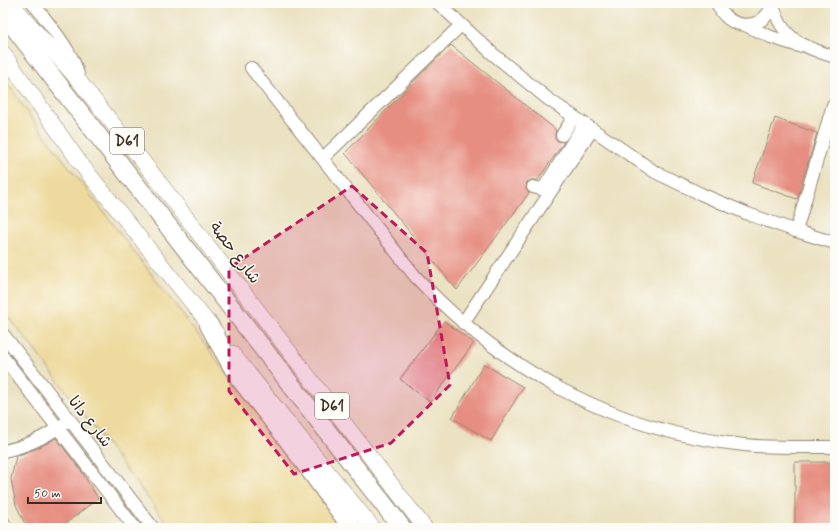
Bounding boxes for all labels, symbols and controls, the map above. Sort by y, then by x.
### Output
road number: D61 [110,128,144,154]
street label: شارع حصة [205,218,265,288]
street label: شارع دانا [63,392,116,452]
road number: D61 [315,393,349,419]
scale bar [28,479,101,505]
text: 50 m [34,486,61,502]

